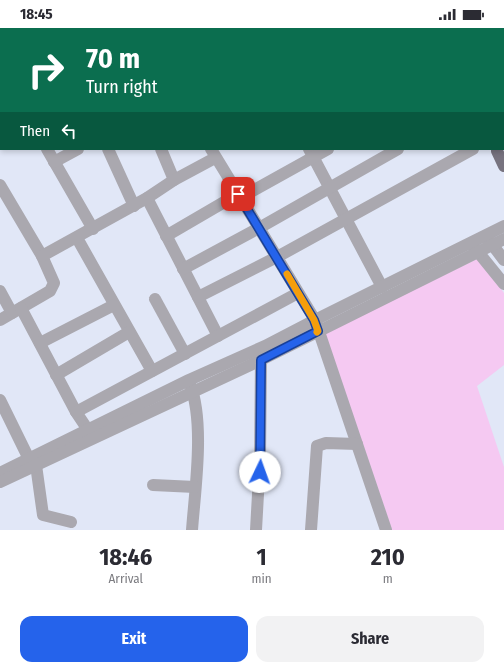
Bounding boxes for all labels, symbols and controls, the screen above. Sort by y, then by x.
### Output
text: 18:45 [20,5,53,23]
text: 70 m [86,42,140,75]
icon: right [20,44,72,96]
text: Turn right [86,76,158,98]
icon: left [58,120,80,142]
text: Then [20,122,50,140]
pin [221,177,255,211]
icon: arrive [227,183,249,205]
position arrow [239,451,281,493]
text: 18:46 [99,543,152,571]
text: 1 [256,543,267,571]
text: 210 [371,543,405,571]
text: Arrival [109,571,143,586]
text: min [252,571,272,586]
text: m [383,571,393,586]
button: Exit [20,616,248,662]
button: Share [256,616,484,662]

